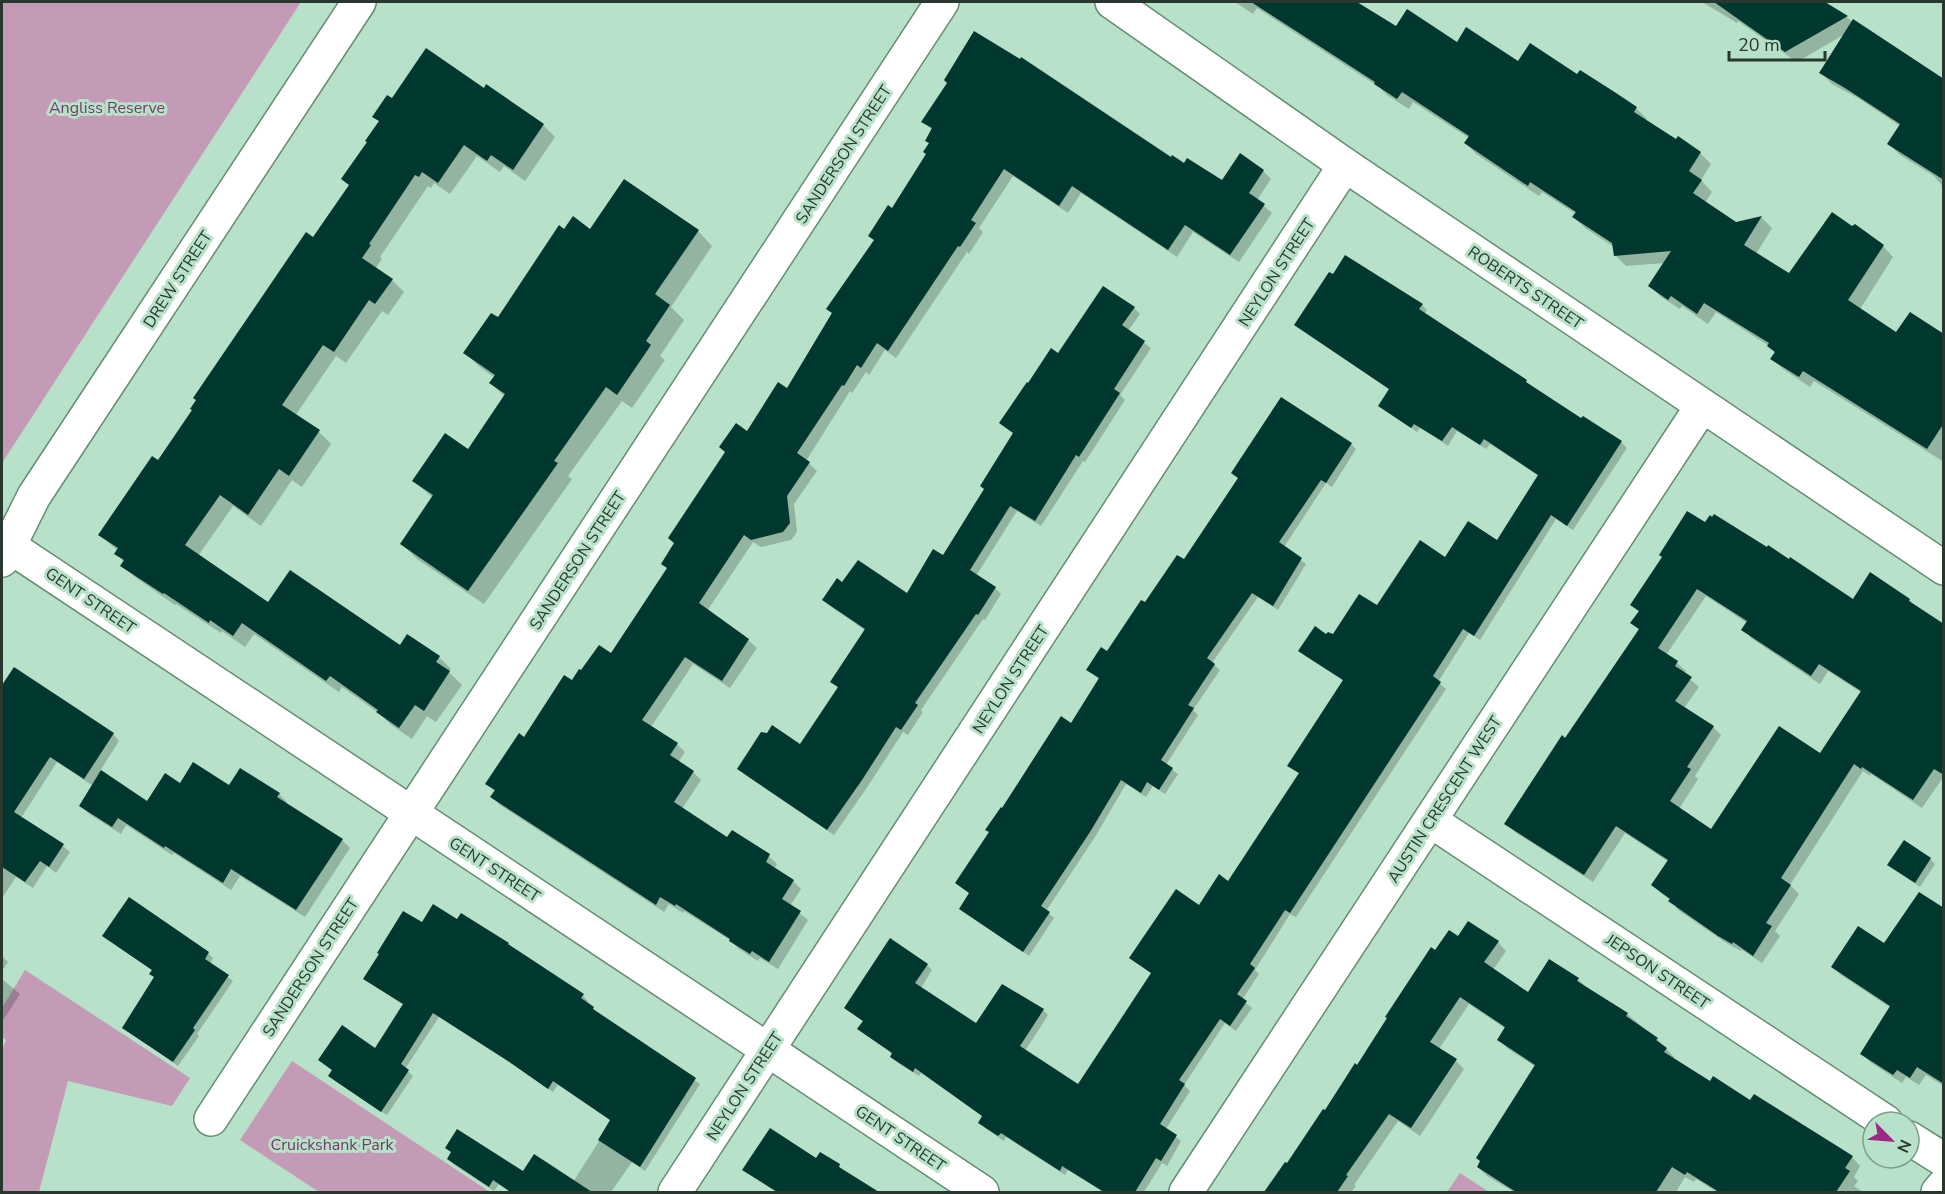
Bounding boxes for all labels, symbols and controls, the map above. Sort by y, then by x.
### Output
scale bar [1729,24,1825,62]
text: 20 m [1738,33,1780,57]
street label: SANDERSON STREET [791,81,897,228]
park label: Angliss Reserve [49,97,165,119]
street label: NEYLON STREET [1234,214,1320,331]
street label: DREW STREET [138,226,218,332]
street label: ROBERTS STREET [1463,241,1588,335]
street label: SANDERSON STREET [525,487,631,634]
street label: GENT STREET [41,562,140,639]
street label: NEYLON STREET [968,621,1054,738]
street label: AUSTIN CRESCENT WEST [1383,712,1507,887]
street label: GENT STREET [445,832,545,908]
street label: SANDERSON STREET [258,894,364,1041]
street label: JEPSON STREET [1600,928,1714,1015]
street label: NEYLON STREET [702,1028,788,1145]
street label: GENT STREET [851,1100,950,1177]
north arrow [1861,1110,1921,1170]
park label: Cruickshank Park [271,1134,394,1156]
text: N [1891,1136,1916,1156]

